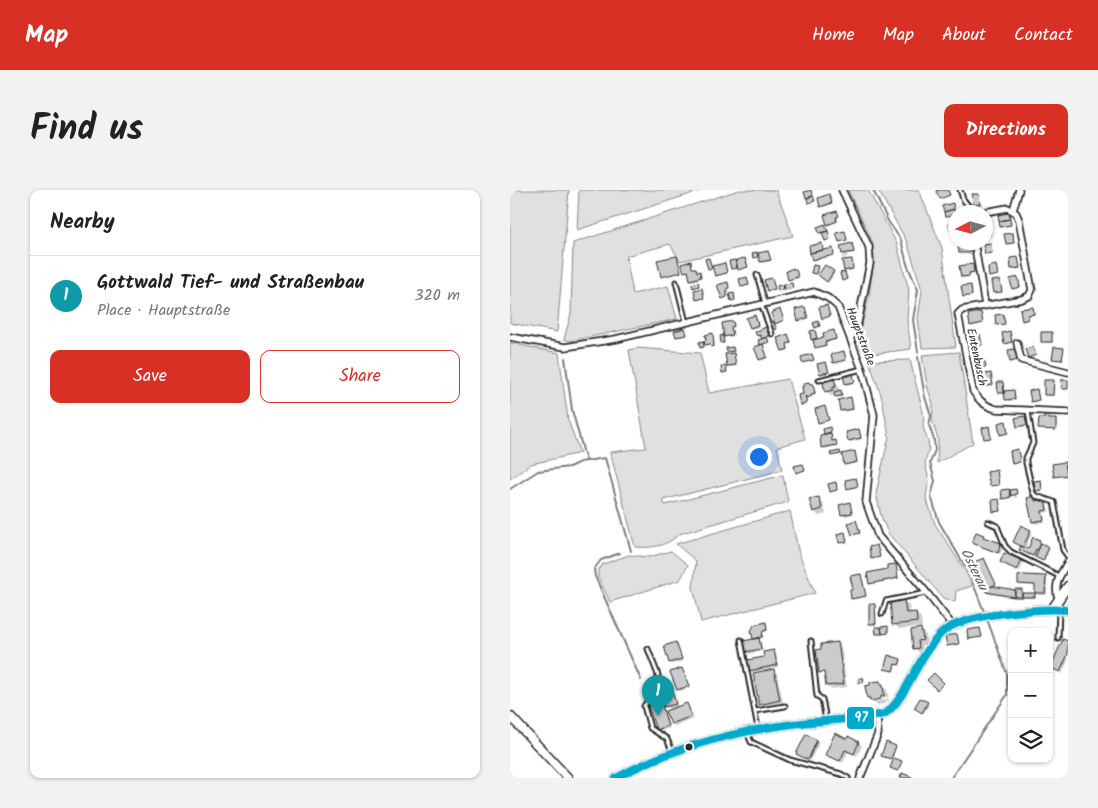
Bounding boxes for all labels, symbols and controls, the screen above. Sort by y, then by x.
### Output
text: Map [25,16,68,55]
text: Home [812,21,855,50]
text: Map [883,21,914,50]
text: About [942,21,986,50]
text: Contact [1014,21,1073,50]
text: Find us [30,102,143,158]
button: Directions [944,104,1068,157]
north arrow [948,205,993,250]
text: Nearby [50,206,115,239]
text: Gottwald Tief- und Straßenbau [97,268,364,298]
text: 1 [64,283,68,308]
text: 320 m [414,283,460,308]
text: Place · Hauptstraße [97,298,230,323]
street label: Hauptstraße [841,304,881,369]
street label: Entenbusch [961,326,992,388]
button: Save [50,350,250,403]
button: Share [260,350,460,403]
your location [746,444,772,470]
water label: Osterau [955,545,995,596]
map controls [1008,628,1053,763]
button: + [1008,628,1053,673]
button: − [1008,673,1053,718]
pin: 1 [642,675,674,716]
line badge: 97 [846,706,875,730]
text: 97 [854,707,868,729]
button: layers [1008,718,1053,763]
unlabelled marker [684,742,694,752]

